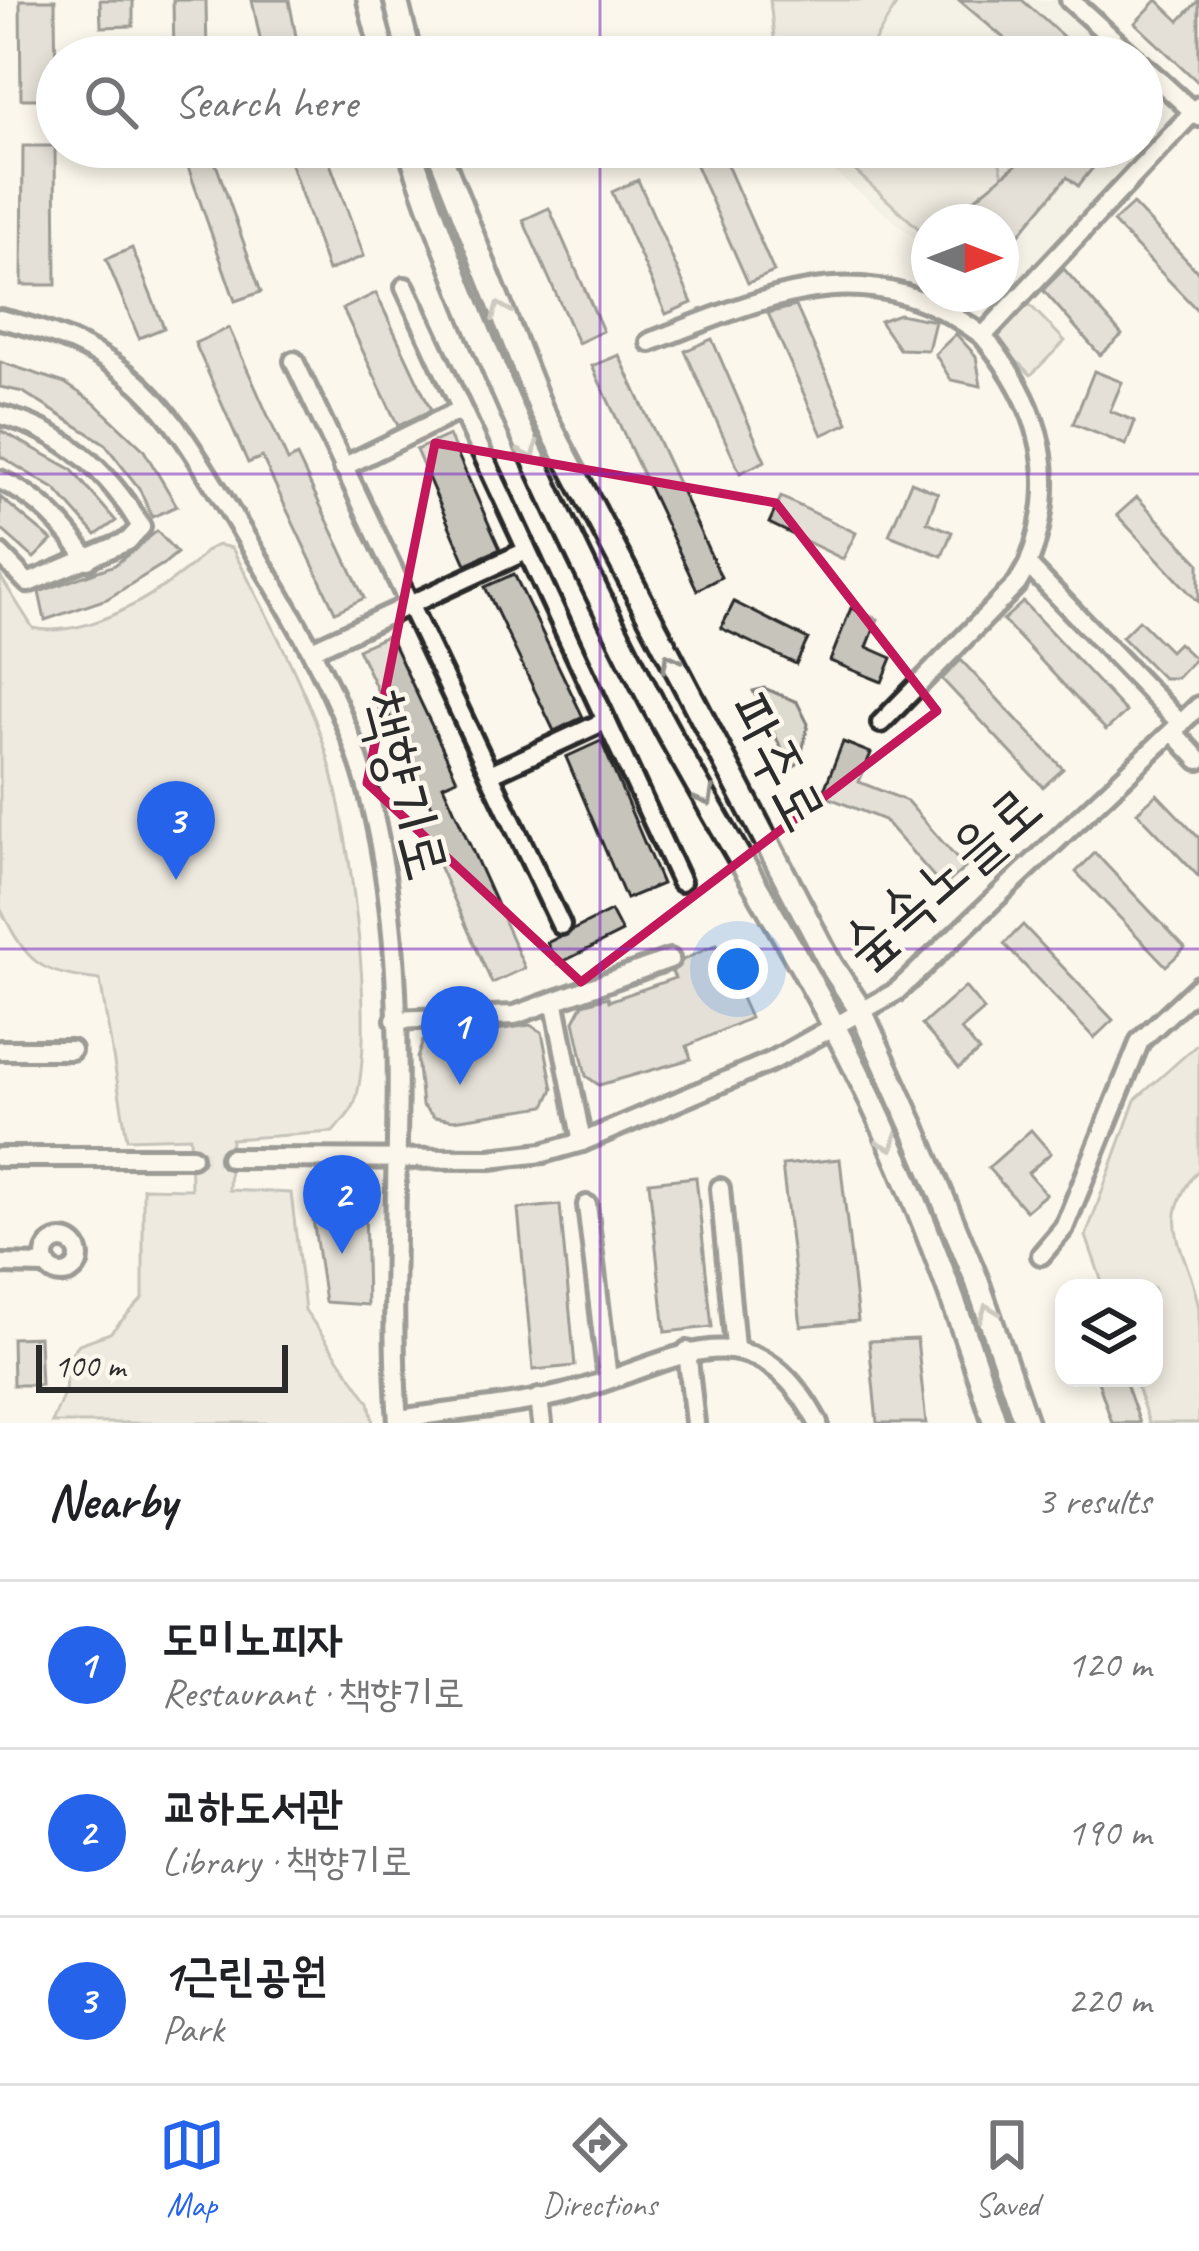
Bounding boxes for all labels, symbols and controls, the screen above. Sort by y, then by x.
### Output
search box [36,36,1163,168]
icon: search [78,69,144,135]
text: Search here [174,74,357,131]
north arrow [911,204,1019,312]
one-way arrow [490,301,514,322]
one-way arrow [516,438,540,460]
one-way arrow [661,652,684,674]
street label: 파주로 [709,680,845,844]
street label: 책향기로 [343,682,467,888]
street label: 숲속노을로 [825,769,1057,985]
pin: 3 [137,781,215,880]
one-way arrow [692,786,715,807]
your location [708,939,768,999]
pin: 1 [421,986,499,1085]
one-way arrow [875,1131,898,1152]
pin: 2 [303,1155,381,1254]
map controls [1055,1279,1163,1387]
button: layers [1055,1279,1163,1387]
one-way arrow [978,1303,1003,1324]
scale bar [36,1339,288,1392]
text: 100 m [54,1345,125,1387]
text: Nearby [48,1469,176,1533]
text: 3 results [1037,1477,1151,1526]
text: 도미노피자 [162,1611,343,1668]
text: 1 [78,1640,96,1689]
text: 120 m [1067,1640,1151,1689]
text: Restaurant · 책향기로 [162,1669,465,1718]
text: 교하도서관 [162,1779,343,1836]
text: 2 [78,1808,96,1857]
text: 190 m [1067,1808,1151,1857]
text: Library · 책향기로 [162,1837,412,1886]
text: 1근린공원 [162,1947,327,2004]
text: 3 [78,1976,96,2025]
text: 220 m [1067,1976,1151,2025]
text: Park [162,2005,224,2054]
tab: Map [159,2112,225,2226]
tab: Directions [542,2112,657,2226]
tab: Saved [974,2112,1040,2226]

